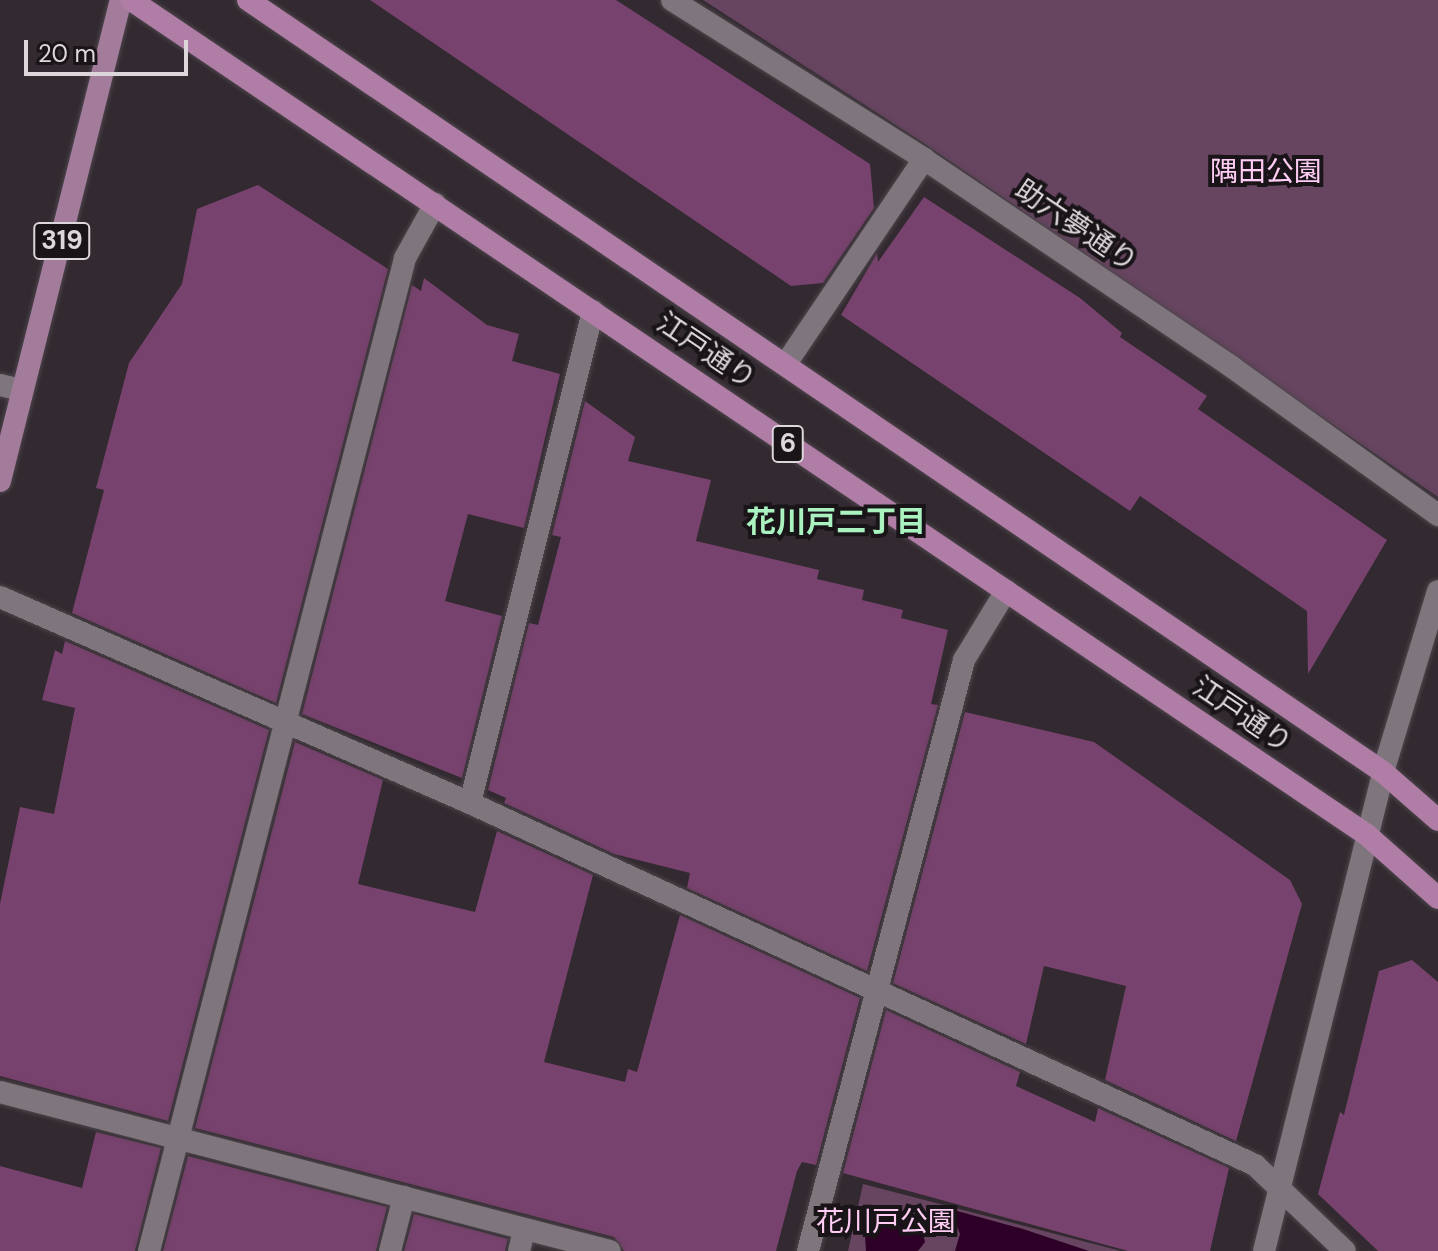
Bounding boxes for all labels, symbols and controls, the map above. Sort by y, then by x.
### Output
scale bar [28,24,192,74]
text: 20 m [38,38,96,69]
park label: 隅田公園 [1210,155,1322,189]
street label: 助六夢通り [1009,173,1143,279]
road number: 319 [32,219,92,263]
street label: 江戸通り [650,306,762,396]
road number: 6 [770,422,806,466]
district label: 花川戸二丁目 [746,504,926,540]
street label: 江戸通り [1186,670,1298,760]
park label: 花川戸公園 [816,1205,956,1239]

